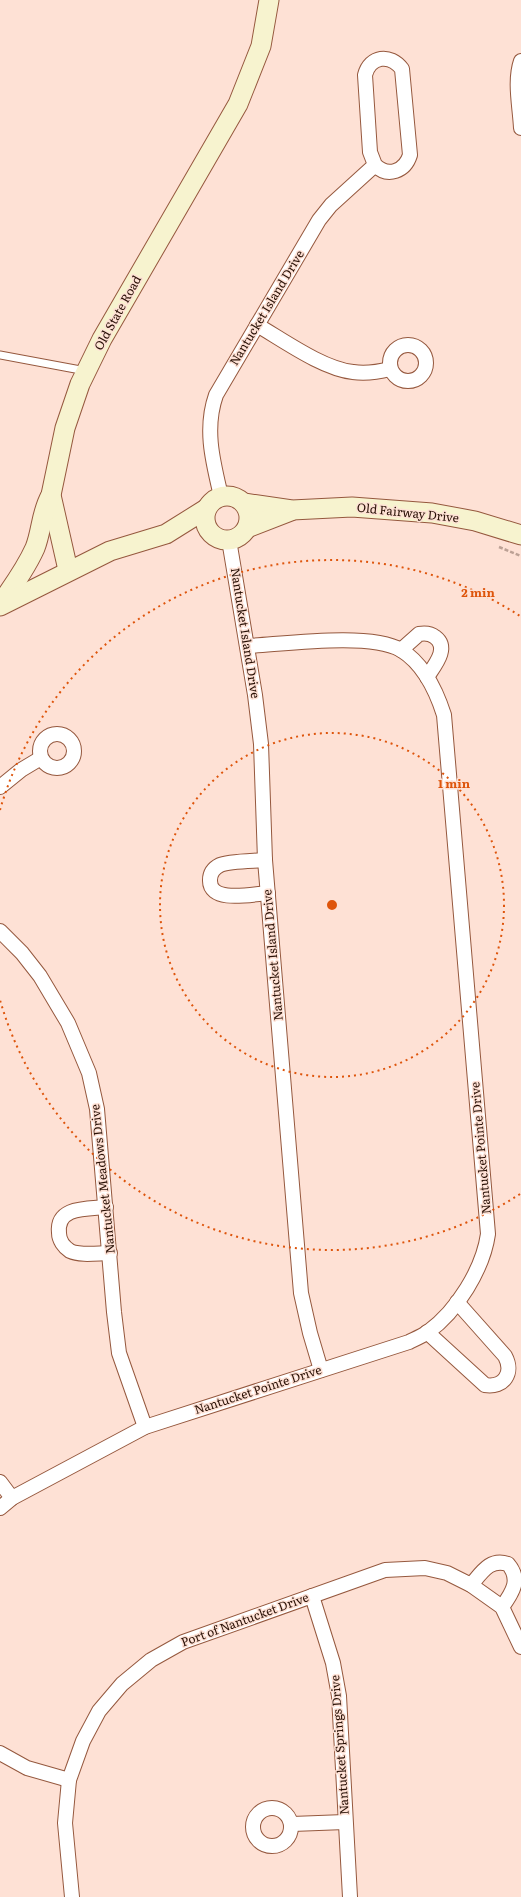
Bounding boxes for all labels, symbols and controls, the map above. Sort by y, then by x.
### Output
street label: Nantucket Island Drive [224,246,308,369]
street label: Old State Road [89,271,145,353]
street label: Old Fairway Drive [356,498,460,526]
street label: Nantucket Island Drive [227,566,265,699]
text: 2 min [461,583,495,601]
text: 1 min [438,774,471,792]
street label: Nantucket Island Drive [257,889,287,1022]
centre of rings [325,898,339,912]
street label: Nantucket Pointe Drive [465,1081,495,1215]
street label: Nantucket Meadows Drive [85,1103,119,1255]
street label: Nantucket Pointe Drive [192,1360,324,1418]
street label: Port of Nantucket Drive [178,1588,311,1651]
street label: Nantucket Springs Drive [325,1675,353,1816]

